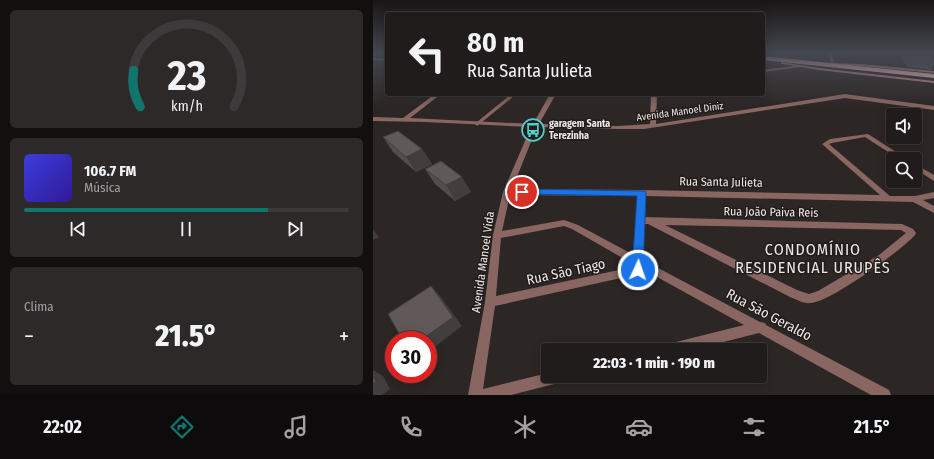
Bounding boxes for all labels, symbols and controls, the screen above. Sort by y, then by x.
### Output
text: 80 m [467,26,524,59]
icon: left [401,28,453,80]
text: 23 [166,51,206,101]
text: Rua Santa Julieta [467,60,592,82]
text: km/h [171,98,202,115]
street label: Avenida Manoel Diniz [636,100,724,124]
map controls [886,108,922,188]
button: sound [886,108,922,144]
bus stop icon: garagem Santa Terezinha [520,117,546,143]
place label: garagem Santa Terezinha [549,118,610,142]
button: search [886,152,922,188]
text: 106.7 FM [84,162,136,180]
street label: Rua Santa Julieta [679,174,763,190]
pin [505,175,539,209]
text: Música [84,180,121,195]
icon: arrive [511,181,533,203]
street label: Rua João Paiva Reis [723,204,819,220]
street label: Avenida Manoel Vida [469,210,497,314]
icon: previous [67,218,89,240]
icon: pause [175,218,197,240]
icon: next [284,218,306,240]
district label: CONDOMÍNIO RESIDENCIAL URUPÊS [735,240,891,277]
position arrow [617,249,659,291]
street label: Rua São Tiago [525,255,607,289]
street label: Rua São Geraldo [723,285,815,345]
text: Clima [24,299,54,314]
text: 21.5° [155,318,218,354]
text: − [24,323,34,350]
text: + [339,323,349,350]
speed limit sign: 30 [385,331,437,383]
text: 22:03 · 1 min · 190 m [593,354,715,372]
icon: directions [168,413,196,441]
icon: music [282,413,310,441]
icon: phone [397,413,425,441]
icon: climate [511,413,539,441]
icon: car [625,413,653,441]
icon: filters [740,413,768,441]
text: 22:02 [43,416,82,438]
text: 21.5° [854,416,891,438]

